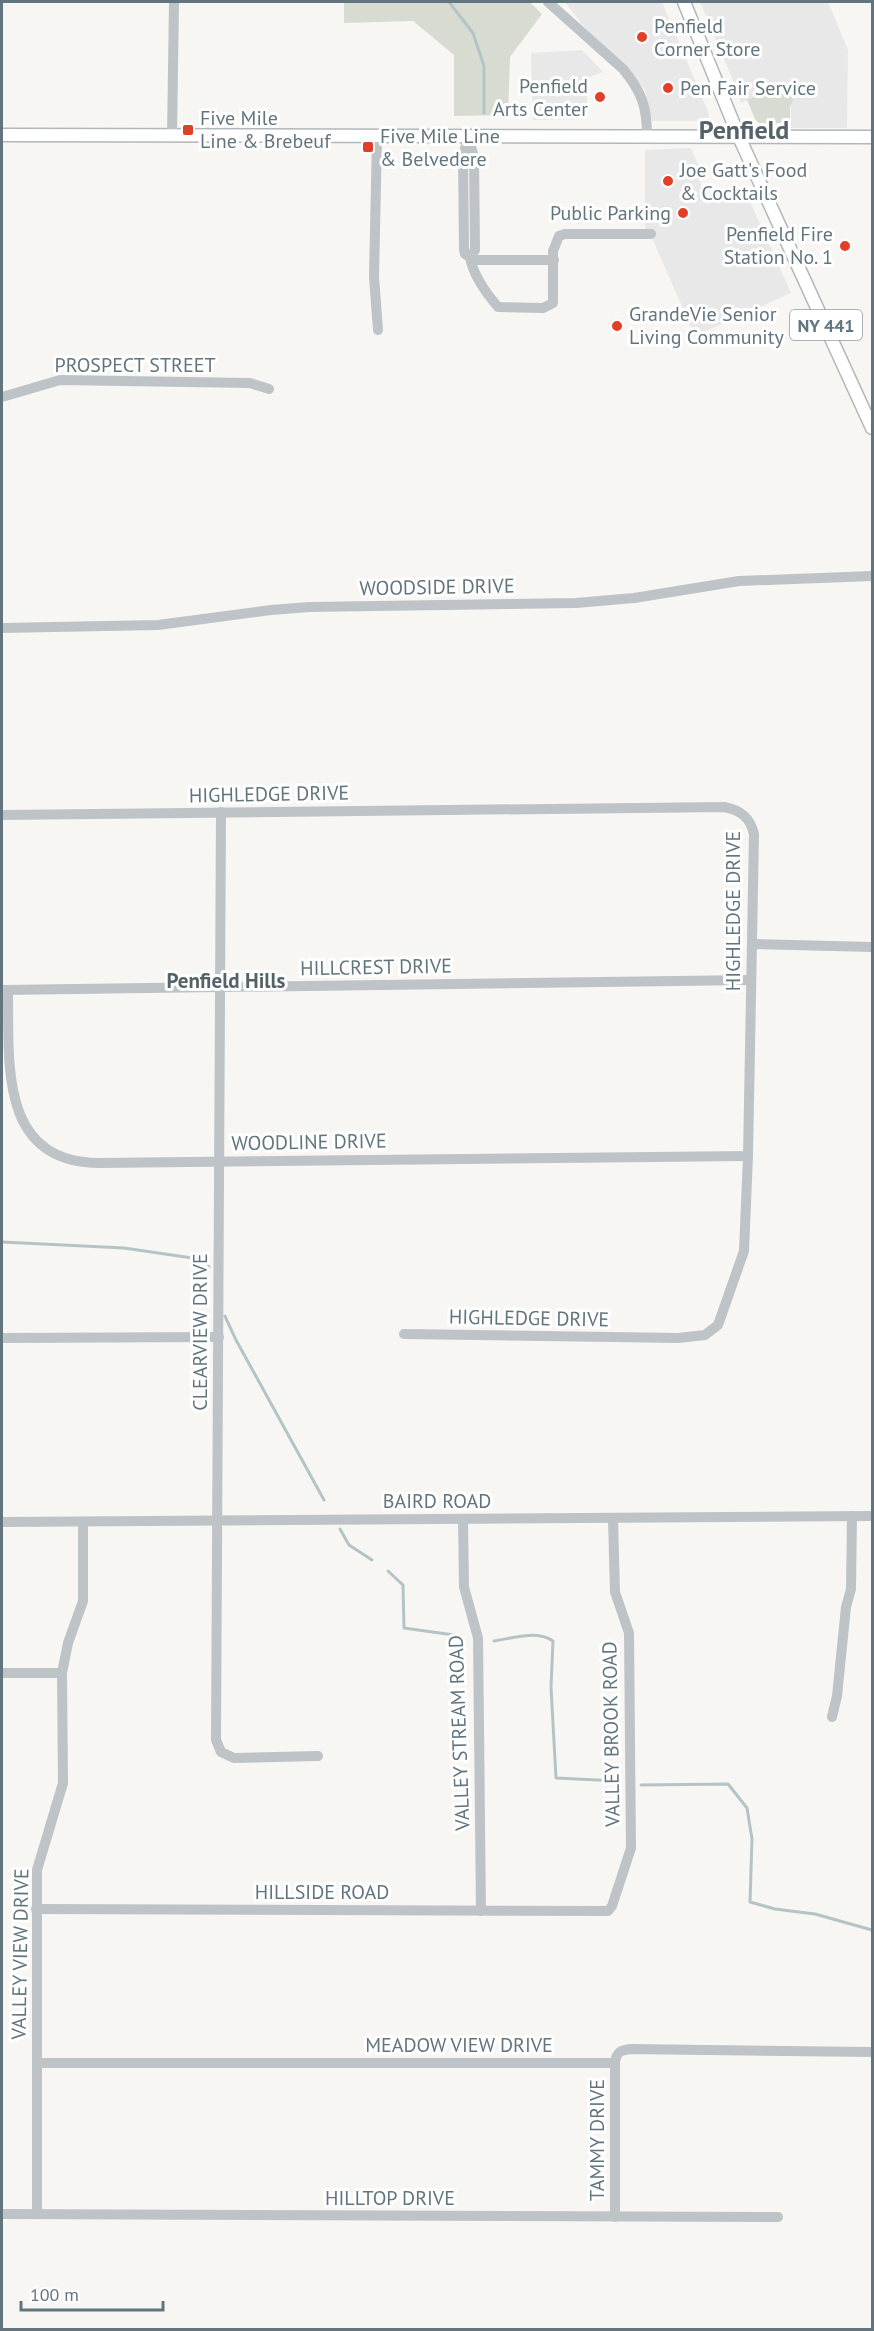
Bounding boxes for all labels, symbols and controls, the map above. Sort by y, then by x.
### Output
place label: Penfield Corner Store [654,13,760,62]
marker: Penfield Corner Store [635,30,649,44]
place label: Penfield Arts Center [493,73,588,122]
place label: Pen Fair Service [680,75,816,101]
marker: Pen Fair Service [661,81,675,95]
marker: Penfield Arts Center [593,90,607,104]
place label: Five Mile Line & Brebeuf [200,105,332,154]
district label: Penfield [699,113,789,146]
marker: Five Mile Line & Brebeuf [181,123,195,137]
place label: Five Mile Line & Belvedere [380,123,500,172]
marker: Five Mile Line & Belvedere [361,140,375,154]
place label: Joe Gatt's Food & Cocktails [679,157,807,206]
marker: Joe Gatt's Food & Cocktails [661,174,675,188]
place label: Public Parking [550,200,671,226]
marker: Public Parking [676,206,690,220]
place label: Penfield Fire Station No. 1 [724,221,833,270]
marker: Penfield Fire Station No. 1 [838,239,852,253]
place label: GrandeVie Senior Living Community [629,301,784,350]
road number: NY 441 [790,310,862,340]
marker: GrandeVie Senior Living Community [610,319,624,333]
street label: PROSPECT STREET [54,352,216,378]
street label: WOODSIDE DRIVE [359,573,515,601]
street label: HIGHLEDGE DRIVE [189,780,349,808]
street label: HIGHLEDGE DRIVE [720,831,746,991]
street label: HILLCREST DRIVE [300,953,452,981]
district label: Penfield Hills [167,967,286,994]
street label: WOODLINE DRIVE [231,1128,387,1156]
street label: CLEARVIEW DRIVE [187,1253,213,1411]
street label: HIGHLEDGE DRIVE [449,1304,609,1332]
street label: BAIRD ROAD [383,1488,491,1514]
street label: VALLEY STREAM ROAD [443,1635,475,1832]
street label: VALLEY BROOK ROAD [596,1641,626,1828]
street label: VALLEY VIEW DRIVE [5,1868,34,2041]
street label: HILLSIDE ROAD [255,1879,389,1905]
street label: MEADOW VIEW DRIVE [365,2032,553,2058]
street label: TAMMY DRIVE [584,2079,610,2201]
street label: HILLTOP DRIVE [325,2185,455,2211]
scale bar [21,2274,164,2312]
text: 100 m [30,2283,79,2306]

